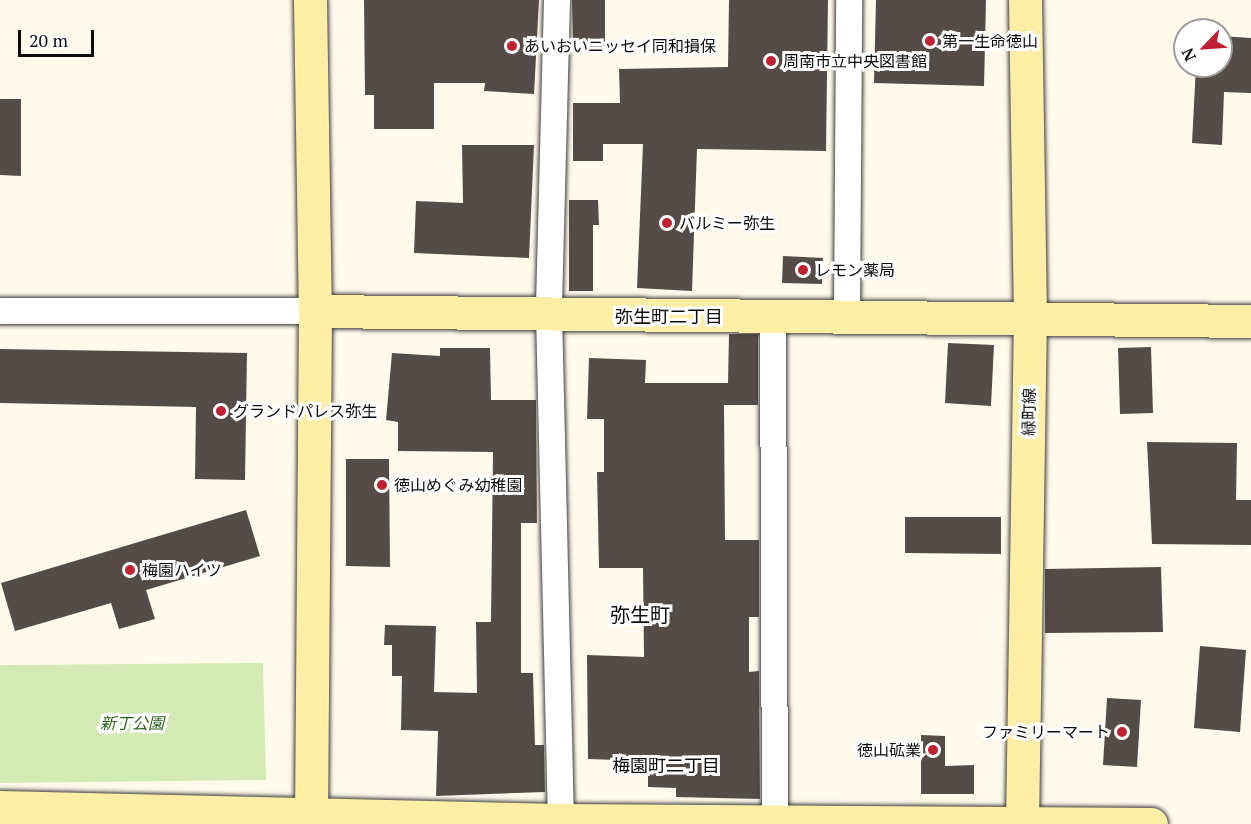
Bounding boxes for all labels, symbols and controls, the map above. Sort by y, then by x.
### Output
scale bar [21,18,98,56]
north arrow [1173,18,1233,78]
text: 20 m [29,28,68,52]
place label: 第一生命徳山 [942,31,1038,51]
marker: 第一生命徳山 [923,34,937,48]
place label: あいおいニッセイ同和損保 [524,36,716,56]
marker: あいおいニッセイ同和損保 [505,39,519,53]
text: N [1176,45,1201,65]
place label: 周南市立中央図書館 [783,51,927,71]
marker: 周南市立中央図書館 [764,54,778,68]
place label: バルミー弥生 [679,213,775,233]
marker: バルミー弥生 [660,216,674,230]
place label: レモン薬局 [815,260,895,280]
marker: レモン薬局 [796,263,810,277]
district label: 弥生町二丁目 [615,305,723,327]
street label: 緑町線 [1019,388,1039,436]
place label: グランドパレス弥生 [233,401,377,421]
marker: グランドパレス弥生 [214,404,228,418]
place label: 徳山めぐみ幼稚園 [394,475,522,495]
marker: 徳山めぐみ幼稚園 [375,478,389,492]
place label: 梅園ハイツ [142,560,222,580]
marker: 梅園ハイツ [123,563,137,577]
district label: 弥生町 [610,602,670,626]
park label: 新丁公園 [100,713,164,733]
place label: ファミリーマート [982,722,1110,742]
marker: ファミリーマート [1115,725,1129,739]
place label: 徳山砿業 [857,740,921,760]
marker: 徳山砿業 [926,743,940,757]
district label: 梅園町二丁目 [612,754,720,776]

